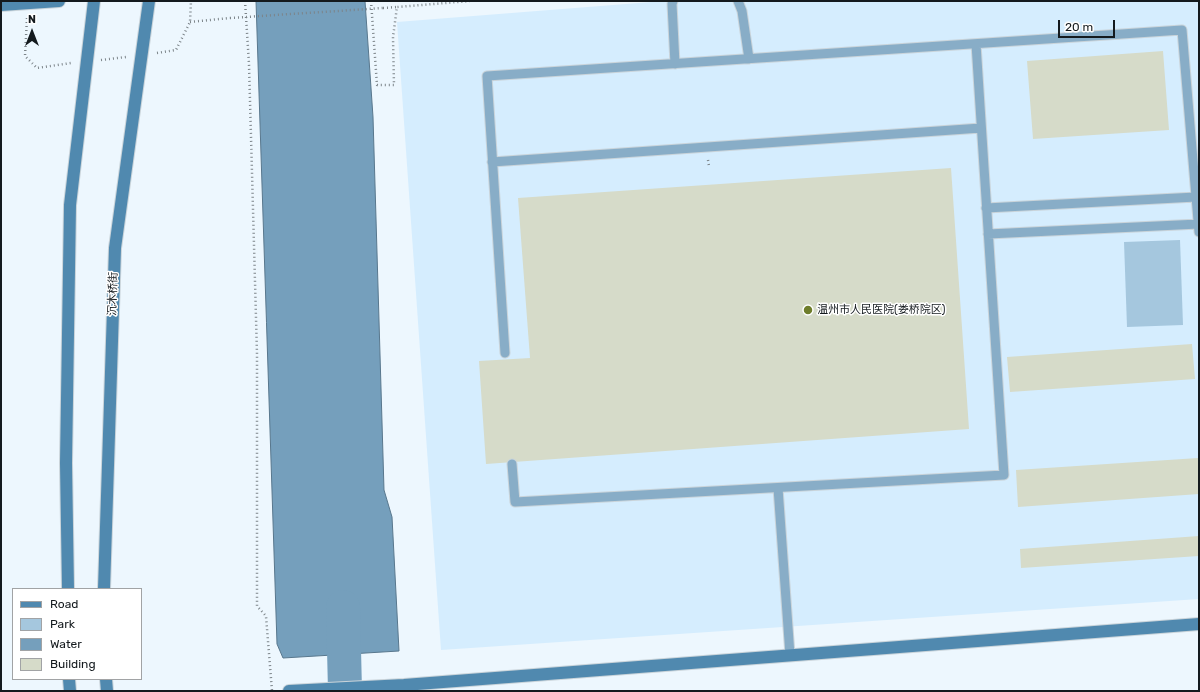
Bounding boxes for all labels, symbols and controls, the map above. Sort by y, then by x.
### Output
north arrow [12,12,52,52]
scale bar [1060,12,1117,38]
text: N [28,13,36,26]
text: 20 m [1065,20,1093,34]
street label: 沉木桥街 [106,272,120,316]
place label: 温州市人民医院(娄桥院区) [817,303,945,317]
marker: 温州市人民医院(娄桥院区) [802,304,814,316]
legend [12,588,142,680]
text: Road [50,597,78,611]
text: Park [50,617,75,631]
text: Water [50,637,82,651]
text: Building [50,657,96,671]

